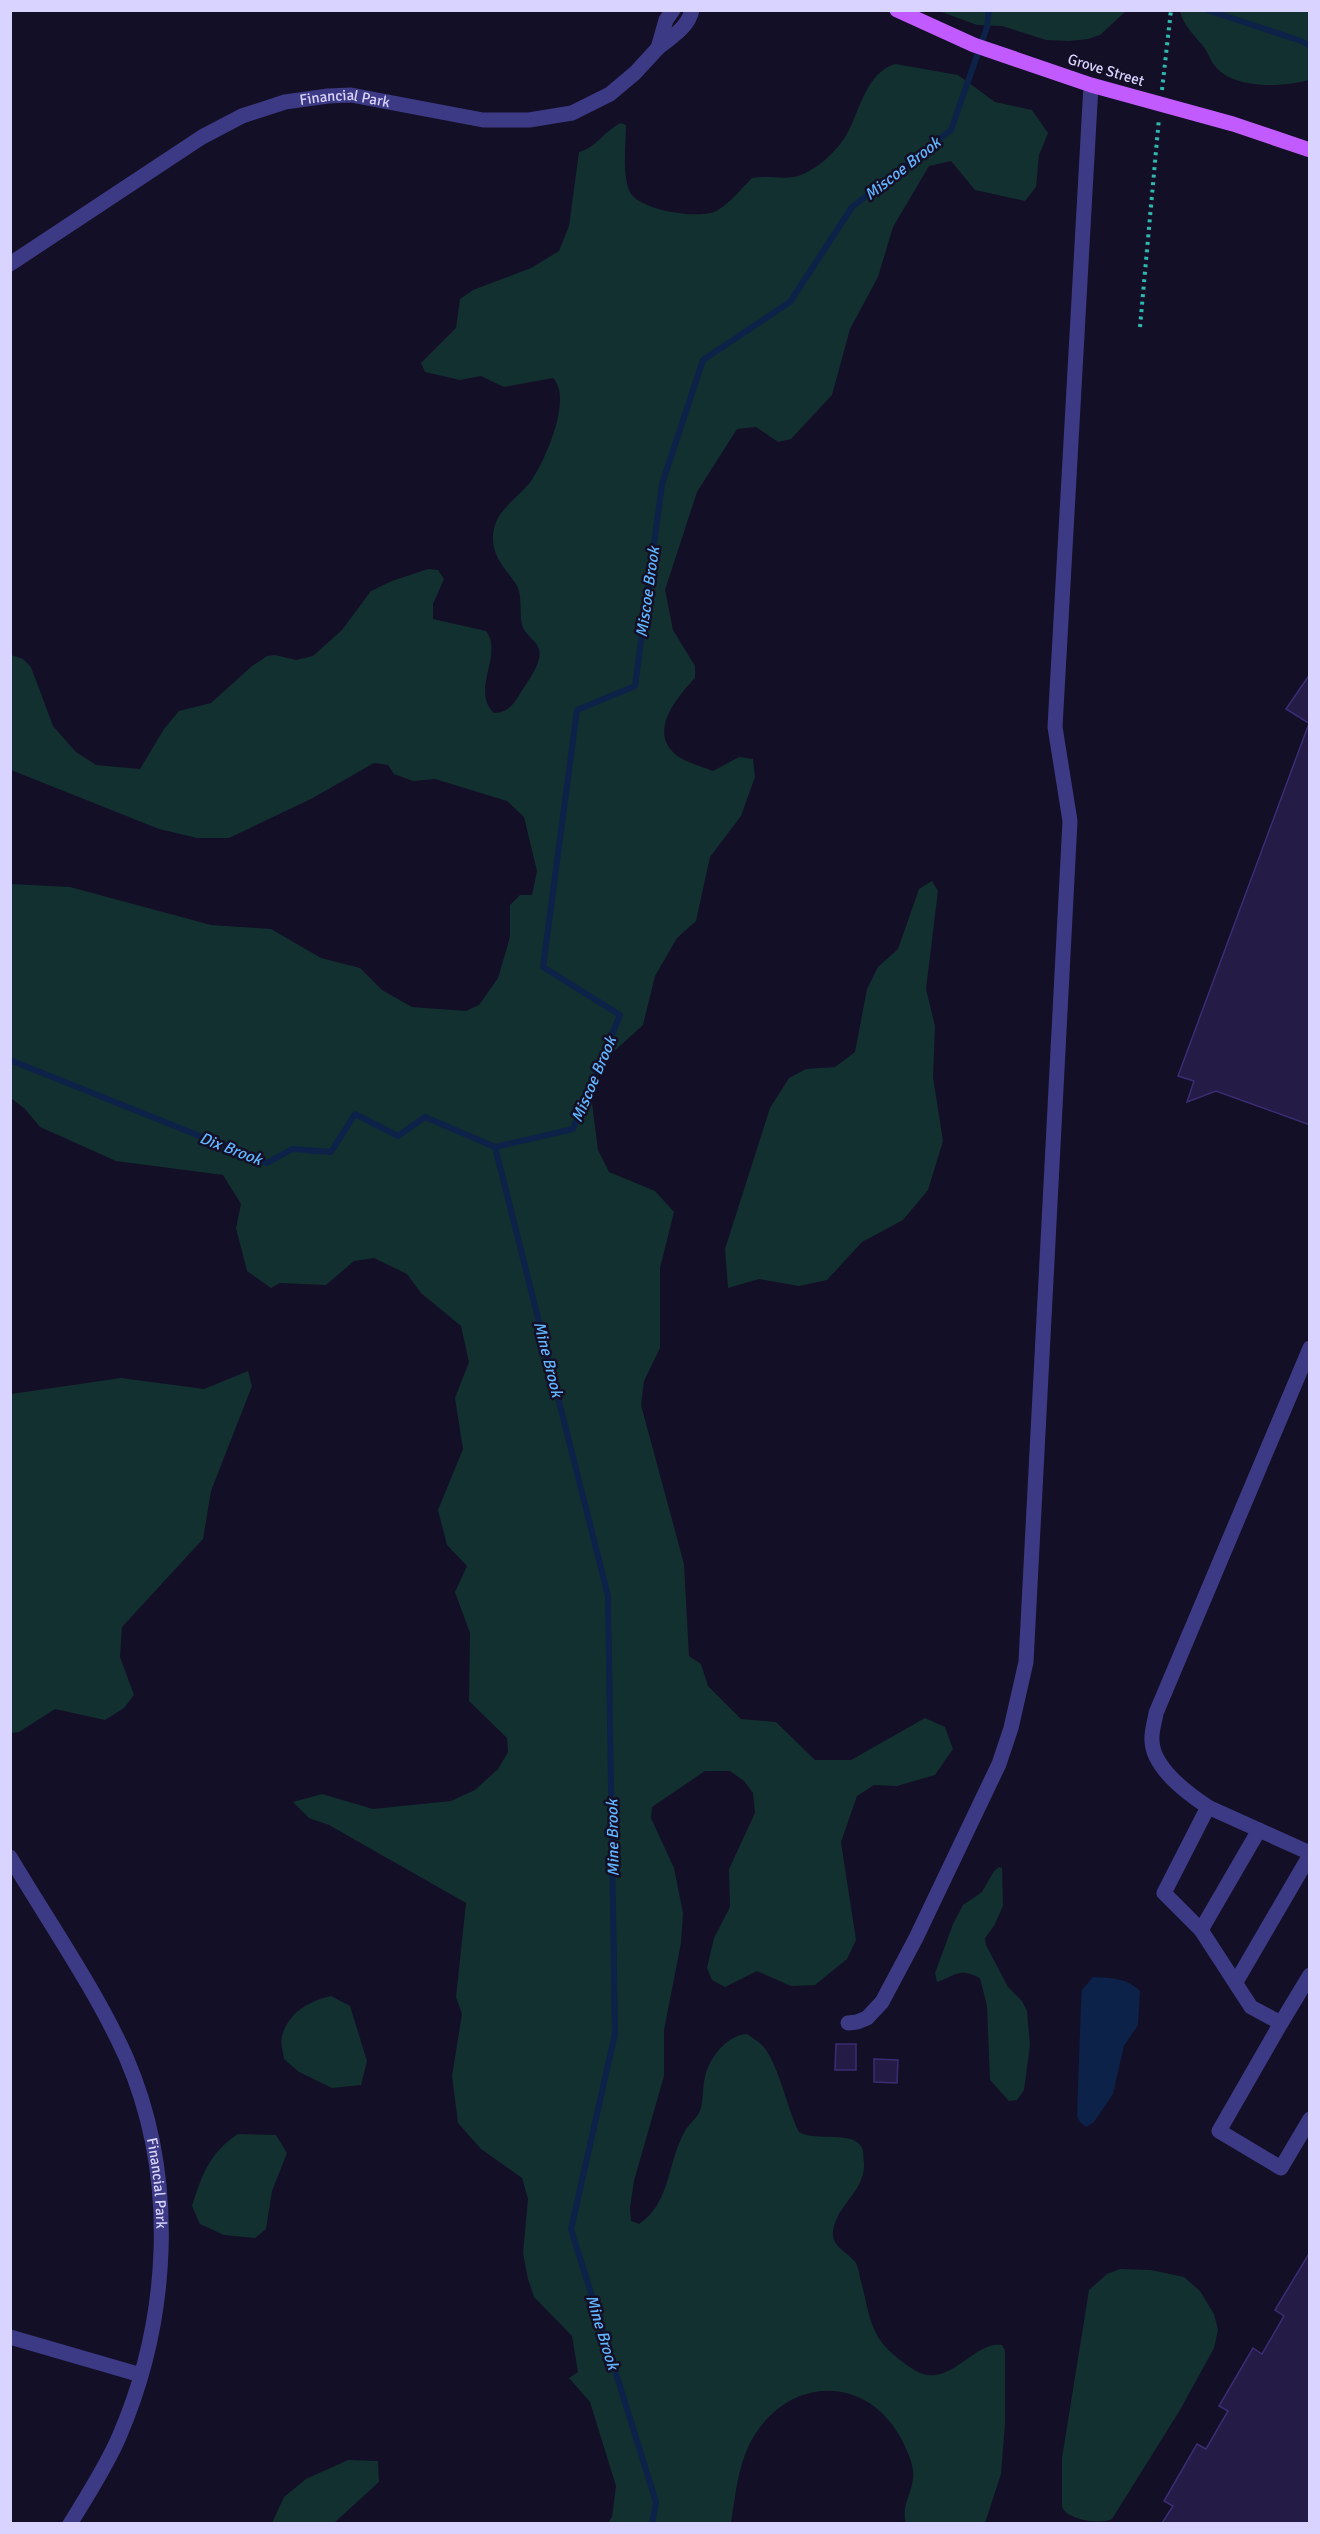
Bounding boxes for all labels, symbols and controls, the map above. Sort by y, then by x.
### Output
street label: Grove Street [1066,50,1146,90]
street label: Financial Park [298,86,392,111]
water label: Miscoe Brook [861,132,946,205]
water label: Miscoe Brook [632,544,665,639]
water label: Miscoe Brook [567,1032,622,1125]
water label: Dix Brook [197,1128,266,1171]
water label: Mine Brook [529,1319,568,1401]
water label: Mine Brook [602,1797,624,1877]
street label: Financial Park [143,2136,170,2229]
water label: Mine Brook [581,2292,623,2374]

